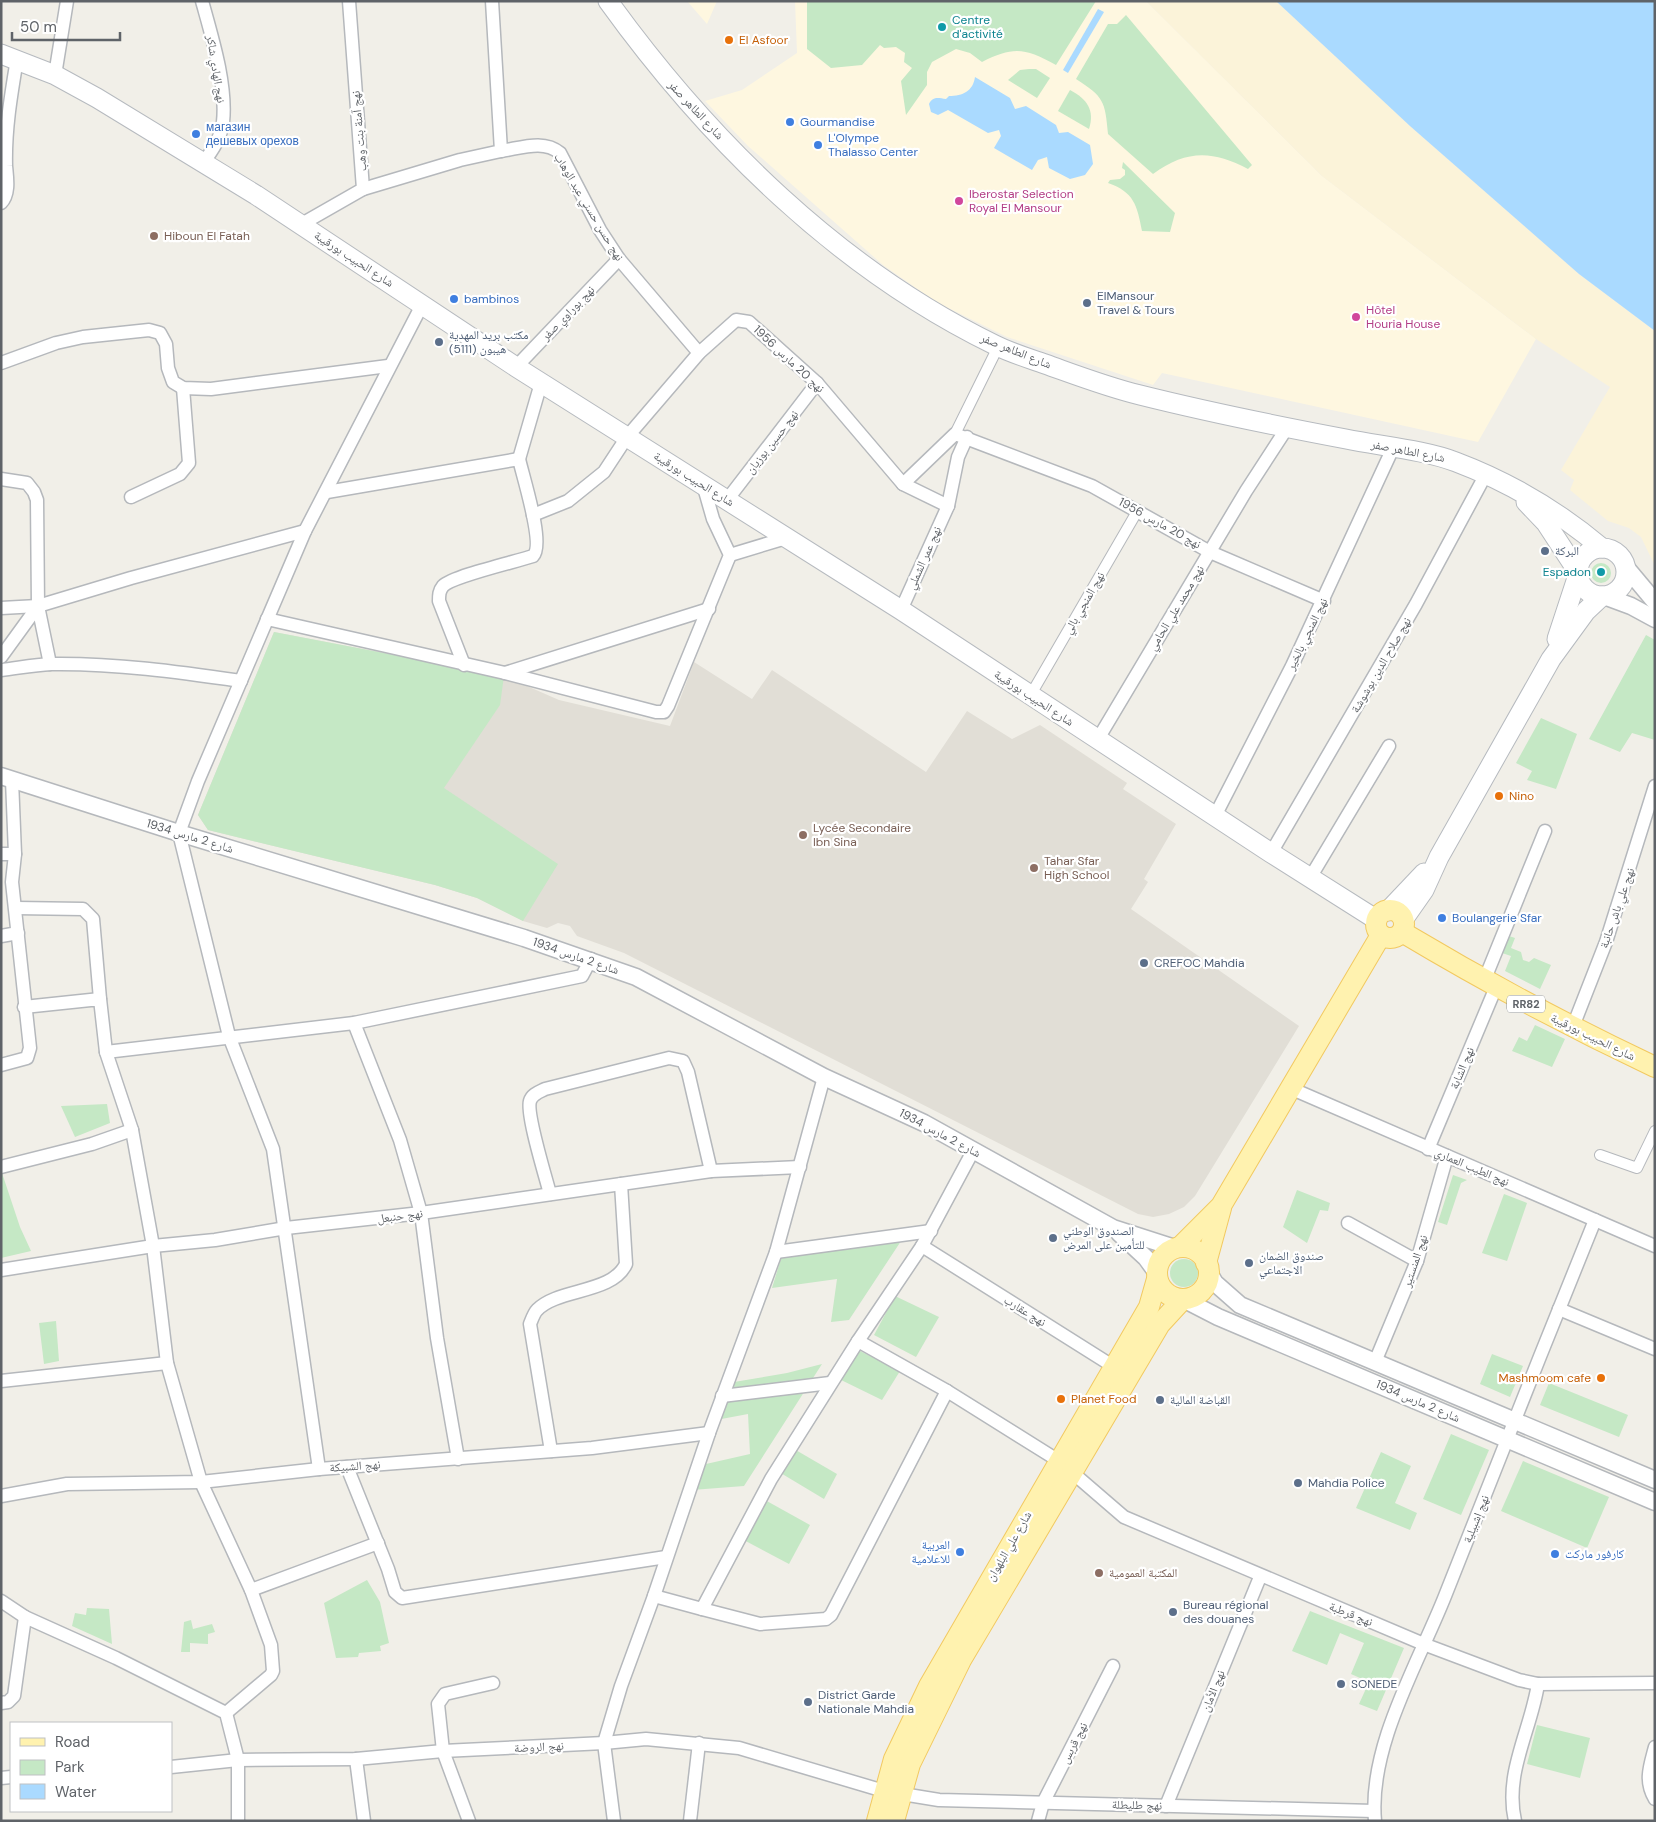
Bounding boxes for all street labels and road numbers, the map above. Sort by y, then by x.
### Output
street label: نهج الهادي شاكر [201,33,229,104]
street label: شارع الطاهر صفر [664,76,728,143]
street label: نهج آمنة بنت وهب [348,90,370,172]
street label: نهج حسن حسني عبد الوهاب [549,150,628,265]
street label: شارع الحبيب بورقيبة [311,227,397,291]
street label: نهج بوراوي صفر [537,282,600,346]
street label: نهج 20 مارس 1956 [750,322,828,396]
street label: شارع الطاهر صفر [977,329,1054,373]
street label: نهج حسين بوزيان [742,407,802,477]
street label: شارع الطاهر صفر [1369,436,1446,466]
street label: شارع الحبيب بورقيبة [651,448,737,510]
street label: نهج 20 مارس 1956 [1116,494,1204,552]
street label: نهج عمر الشملي [903,524,947,593]
street label: نهج محمد علي الحامي [1144,562,1210,655]
street label: نهج المنجي بالي [1060,569,1110,638]
street label: نهج المنجي بالخير [1282,595,1333,675]
street label: نهج صلاح الدين بوشوشة [1347,614,1415,716]
street label: شارع الحبيب بورقيبة [991,666,1077,730]
street label: شارع 2 مارس 1934 [145,815,235,857]
street label: نهج علي باش حانبة [1596,866,1640,951]
street label: شارع 2 مارس 1934 [531,934,621,978]
road number: RR82 [1507,996,1545,1012]
street label: شارع الحبيب بورقيبة [1548,1010,1638,1064]
street label: نهج الشابة [1446,1045,1478,1091]
street label: شارع 2 مارس 1934 [896,1105,984,1161]
street label: نهج الطيب العماري [1431,1144,1512,1192]
street label: نهج حنبعل [376,1205,424,1227]
street label: نهج المنستير [1398,1233,1431,1290]
street label: نهج عقارب [1001,1292,1049,1330]
street label: شارع 2 مارس 1934 [1373,1376,1463,1426]
street label: نهج الشبيكة [329,1456,381,1476]
street label: نهج إشبيلية [1459,1493,1493,1545]
street label: شارع علي البلهوان [982,1508,1037,1585]
street label: نهج قرطبة [1327,1598,1375,1630]
street label: نهج الأمان [1197,1668,1229,1714]
street label: نهج قربس [1057,1720,1091,1766]
street label: نهج الروضة [514,1738,564,1756]
street label: نهج طليطلة [1112,1797,1162,1813]

